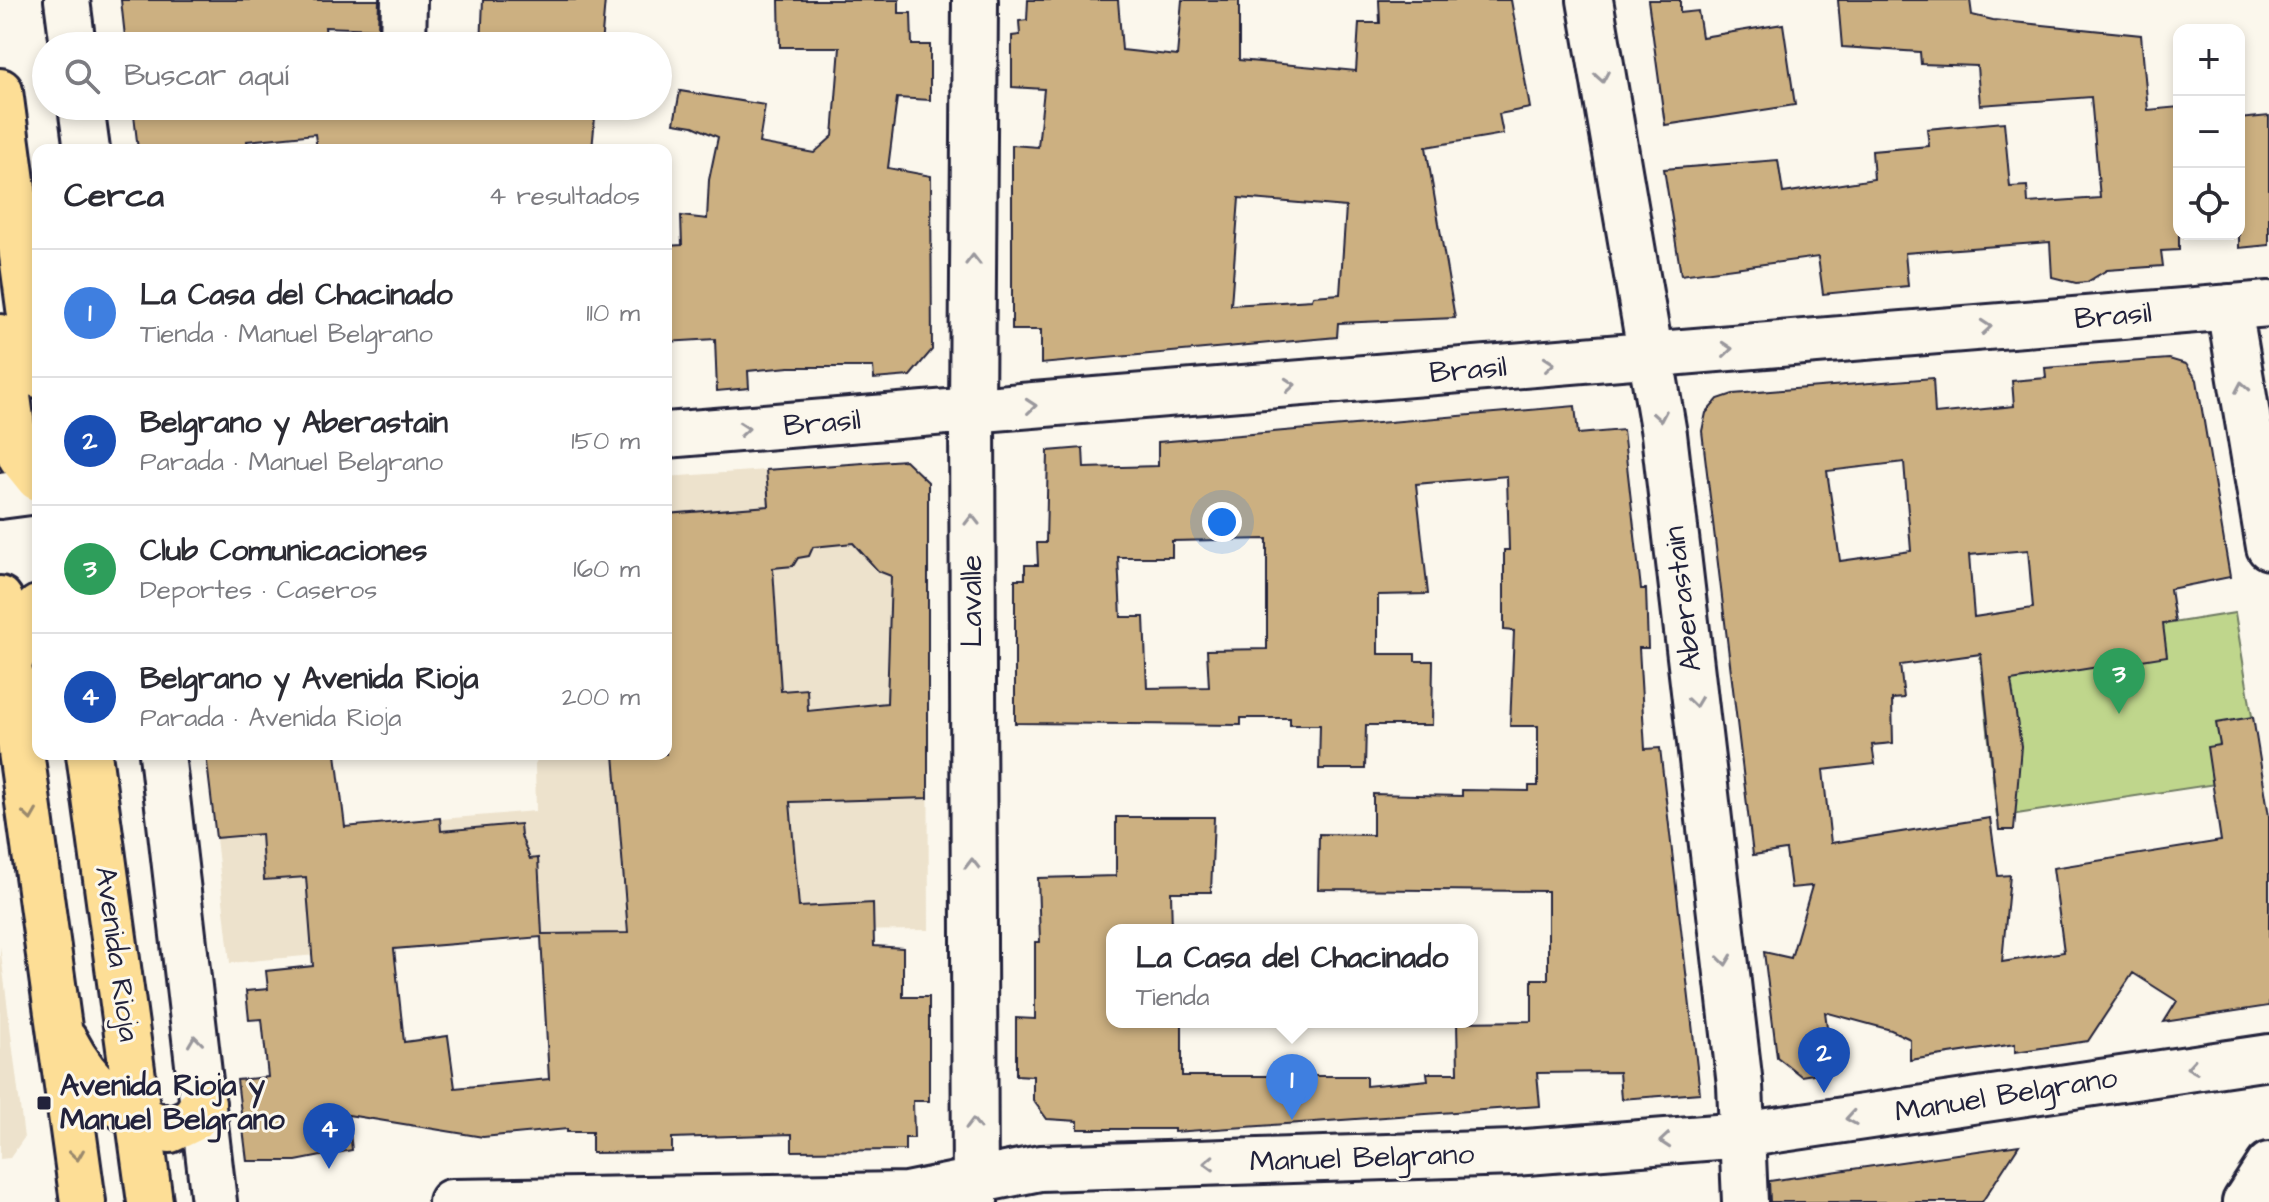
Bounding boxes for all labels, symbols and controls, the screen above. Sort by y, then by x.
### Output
map controls [2173,24,2245,240]
button: + [2173,24,2245,96]
search box [32,32,672,120]
icon: search [60,54,104,98]
text: Buscar aquí [124,55,289,97]
one-way arrow [1593,70,1610,84]
button: − [2173,96,2245,168]
button: locate [2173,168,2245,240]
text: Cerca [64,172,164,220]
text: 4 resultados [488,178,640,214]
one-way arrow [964,253,982,266]
text: La Casa del Chacinado [140,274,453,316]
street label: Brasil [2073,292,2153,340]
text: 1 [88,295,92,331]
text: 110 m [586,295,640,331]
text: Tienda · Manuel Belgrano [140,316,433,352]
one-way arrow [1980,319,1993,336]
one-way arrow [1721,341,1734,358]
street label: Brasil [1428,346,1508,394]
one-way arrow [1543,356,1556,373]
one-way arrow [1284,377,1297,394]
one-way arrow [2234,380,2251,394]
one-way arrow [1025,398,1038,415]
street label: Brasil [782,399,862,447]
text: Belgrano y Aberastain [140,402,448,444]
one-way arrow [1651,409,1668,423]
one-way arrow [738,421,751,438]
text: 2 [83,423,97,459]
text: 150 m [571,423,640,459]
text: Parada · Manuel Belgrano [140,444,443,480]
your location [1202,502,1242,542]
one-way arrow [963,513,981,526]
street label: Aberastain [1653,524,1713,674]
text: Club Comunicaciones [140,530,427,572]
text: 3 [83,551,97,587]
text: 160 m [573,551,640,587]
street label: Lavalle [951,555,993,647]
text: Deportes · Caseros [140,572,377,608]
pin: 3 [2093,648,2145,714]
text: Belgrano y Avenida Rioja [140,658,479,700]
text: 4 [81,679,99,715]
text: 200 m [562,679,640,715]
one-way arrow [1686,695,1703,709]
text: Parada · Avenida Rioja [140,700,401,736]
one-way arrow [21,808,38,822]
one-way arrow [963,857,981,870]
street label: Avenida Rioja [84,864,150,1044]
popup [1106,924,1478,1028]
text: La Casa del Chacinado [1136,937,1448,979]
one-way arrow [1717,954,1734,967]
text: Tienda [1136,979,1209,1015]
pin: 2 [1798,1027,1850,1093]
one-way arrow [187,1034,204,1047]
pin: 1 [1266,1054,1318,1120]
street label: Manuel Belgrano [1892,1057,2121,1134]
one-way arrow [2185,1058,2198,1075]
place label: Avenida Rioja y Manuel Belgrano [60,1065,285,1143]
marker: Avenida Rioja y Manuel Belgrano [35,1094,53,1112]
pin: 4 [303,1103,355,1169]
one-way arrow [1845,1109,1858,1126]
one-way arrow [964,1117,981,1130]
one-way arrow [1658,1132,1671,1149]
street label: Manuel Belgrano [1249,1133,1475,1184]
one-way arrow [68,1149,85,1162]
one-way arrow [1202,1154,1215,1171]

